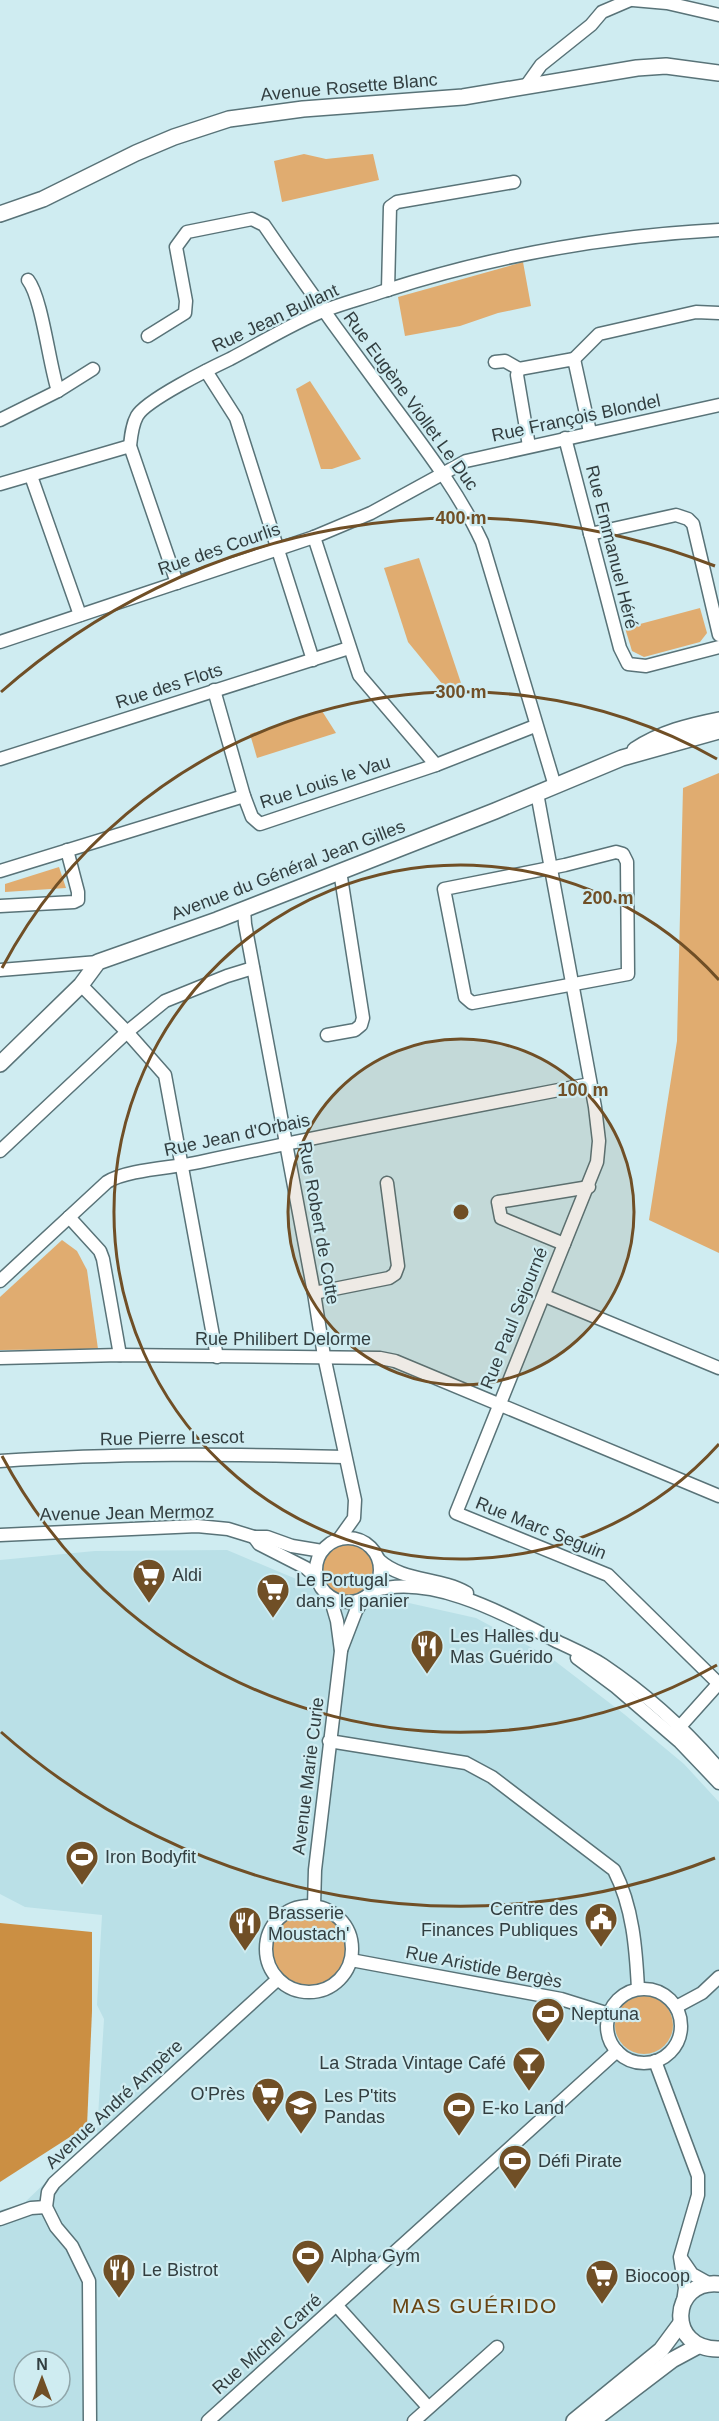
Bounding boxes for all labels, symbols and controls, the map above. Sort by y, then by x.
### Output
street label: Avenue Rosette Blanc [260,69,438,105]
street label: Rue Jean Bullant [209,280,341,356]
street label: Rue Eugène Viollet Le Duc [339,308,483,494]
street label: Rue François Blondel [490,390,662,446]
street label: Rue Emmanuel Héré [582,463,642,631]
text: 400 m [435,508,487,528]
street label: Rue des Courlis [155,519,283,579]
street label: Rue des Flots [113,659,225,713]
text: 300 m [435,682,487,702]
street label: Rue Louis le Vau [257,752,393,812]
street label: Avenue du Général Jean Gilles [168,816,408,924]
text: 200 m [582,888,634,908]
text: 100 m [557,1080,609,1100]
street label: Rue Jean d'Orbais [162,1110,312,1160]
street label: Rue Robert de Cotte [295,1140,343,1306]
centre of rings [451,1202,471,1222]
street label: Rue Paul Sejourné [476,1244,552,1392]
street label: Rue Philibert Delorme [195,1329,371,1349]
street label: Rue Pierre Lescot [100,1427,244,1449]
street label: Rue Marc Seguin [473,1493,609,1563]
street label: Avenue Jean Mermoz [39,1501,215,1525]
supermarket icon: Aldi [131,1557,167,1604]
place label: Aldi [172,1565,202,1585]
place label: Le Portugal dans le panier [296,1570,409,1611]
supermarket icon: Le Portugal dans le panier [255,1572,291,1619]
place label: Les Halles du Mas Guérido [450,1626,559,1667]
restaurant icon: Les Halles du Mas Guérido [409,1628,445,1675]
street label: Avenue Marie Curie [288,1696,328,1856]
sports icon: Iron Bodyfit [64,1839,100,1886]
place label: Iron Bodyfit [105,1847,196,1867]
place label: Centre des Finances Publiques [421,1899,578,1940]
public building icon: Centre des Finances Publiques [583,1901,619,1948]
place label: Brasserie Moustach' [268,1903,349,1944]
restaurant icon: Brasserie Moustach' [227,1905,263,1952]
street label: Rue Aristide Bergès [404,1942,564,1992]
sports icon: Neptuna [530,1996,566,2043]
place label: Neptuna [571,2004,640,2024]
street label: Avenue André Ampère [41,2035,187,2173]
bar icon: La Strada Vintage Café [511,2045,547,2092]
place label: La Strada Vintage Café [319,2053,506,2073]
supermarket icon: O'Près [250,2076,286,2123]
place label: O'Près [191,2084,245,2104]
place label: Les P'tits Pandas [324,2086,396,2127]
school or university icon: Les P'tits Pandas [283,2088,319,2135]
sports icon: E-ko Land [441,2090,477,2137]
place label: E-ko Land [482,2098,564,2118]
sports icon: Défi Pirate [497,2143,533,2190]
place label: Défi Pirate [538,2151,622,2171]
sports icon: Alpha Gym [290,2238,326,2285]
place label: Alpha Gym [331,2246,420,2266]
restaurant icon: Le Bistrot [101,2252,137,2299]
supermarket icon: Biocoop [584,2258,620,2305]
place label: Le Bistrot [142,2260,218,2280]
place label: Biocoop [625,2266,690,2286]
street label: Rue Michel Carré [208,2290,326,2398]
district label: MAS GUÉRIDO [392,2294,558,2317]
north arrow [12,2349,72,2409]
text: N [36,2356,48,2373]

